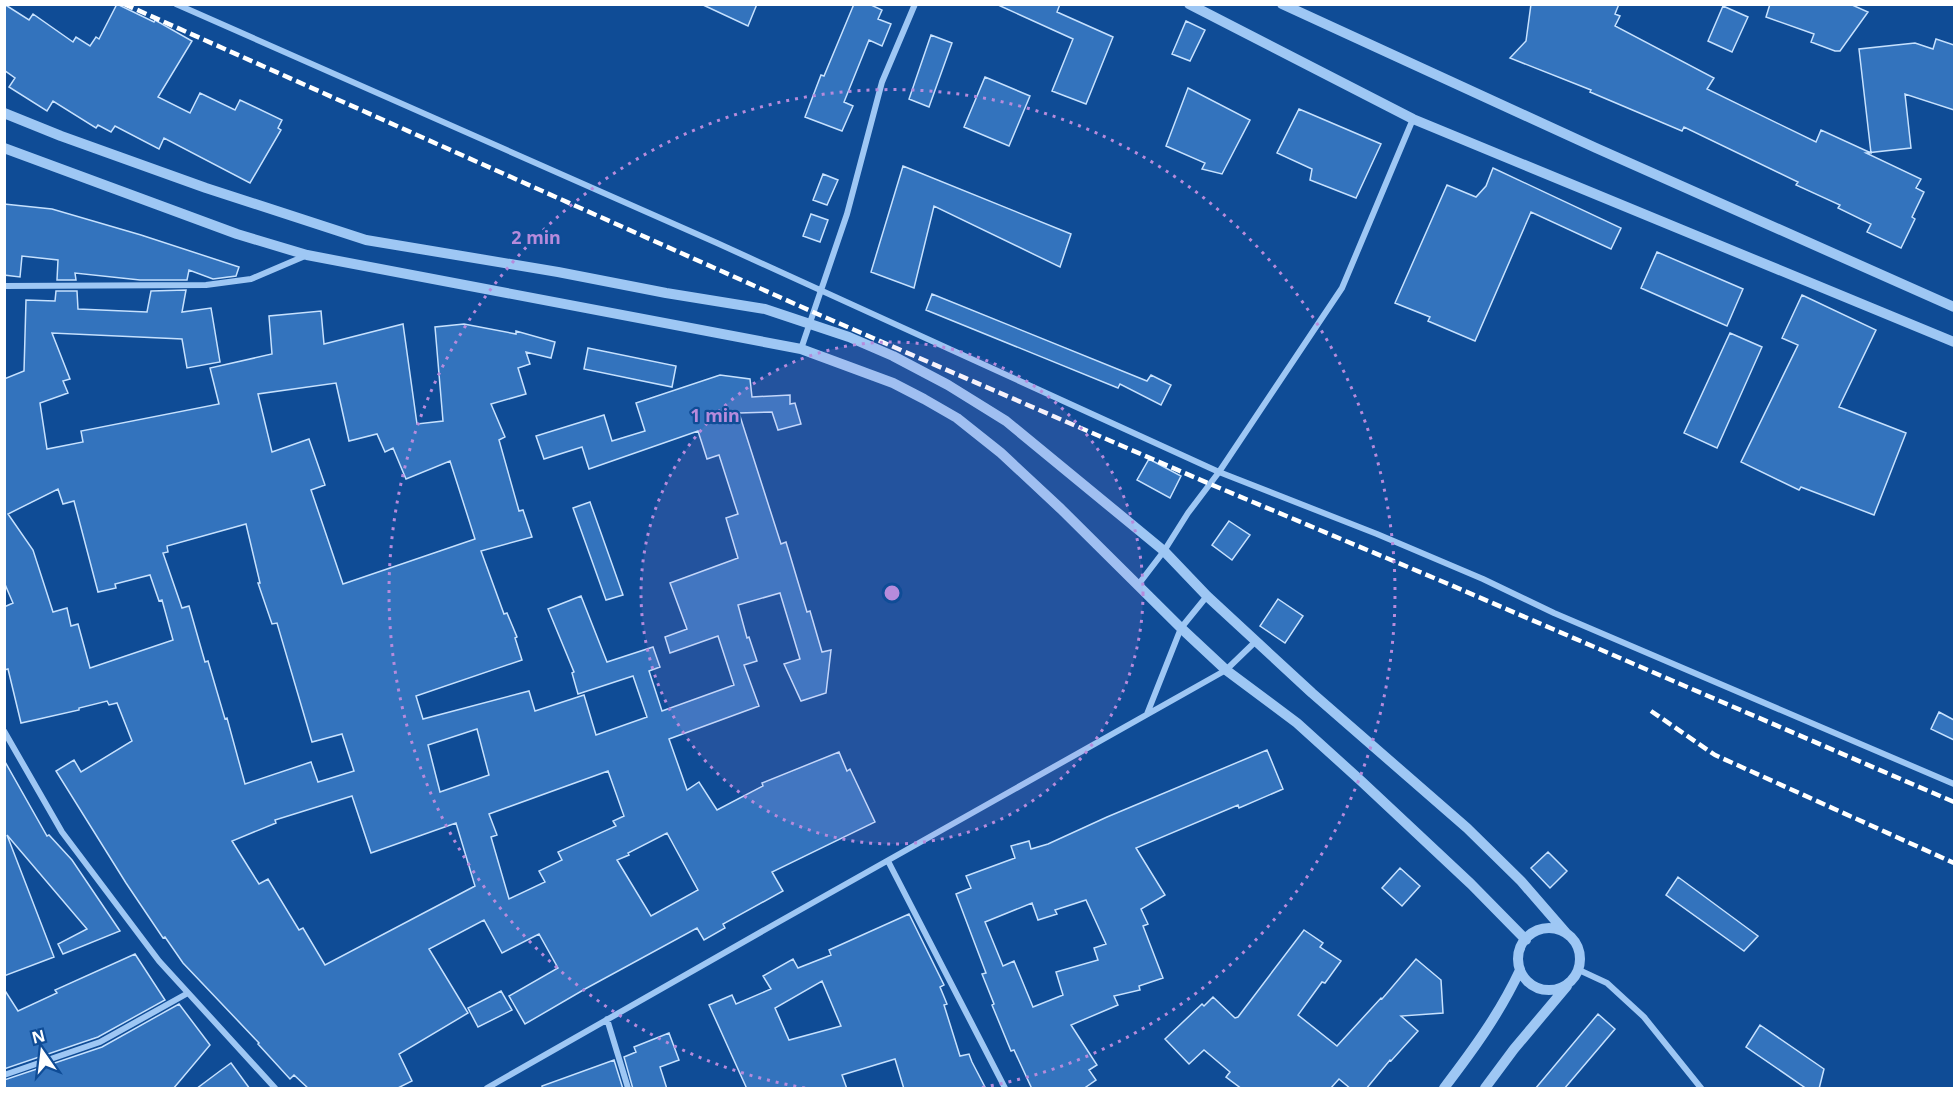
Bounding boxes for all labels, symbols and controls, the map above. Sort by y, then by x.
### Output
text: 2 min [511,225,561,249]
text: 1 min [690,403,740,427]
centre of rings [882,583,902,603]
north arrow [12,1021,72,1081]
text: N [29,1024,47,1049]

